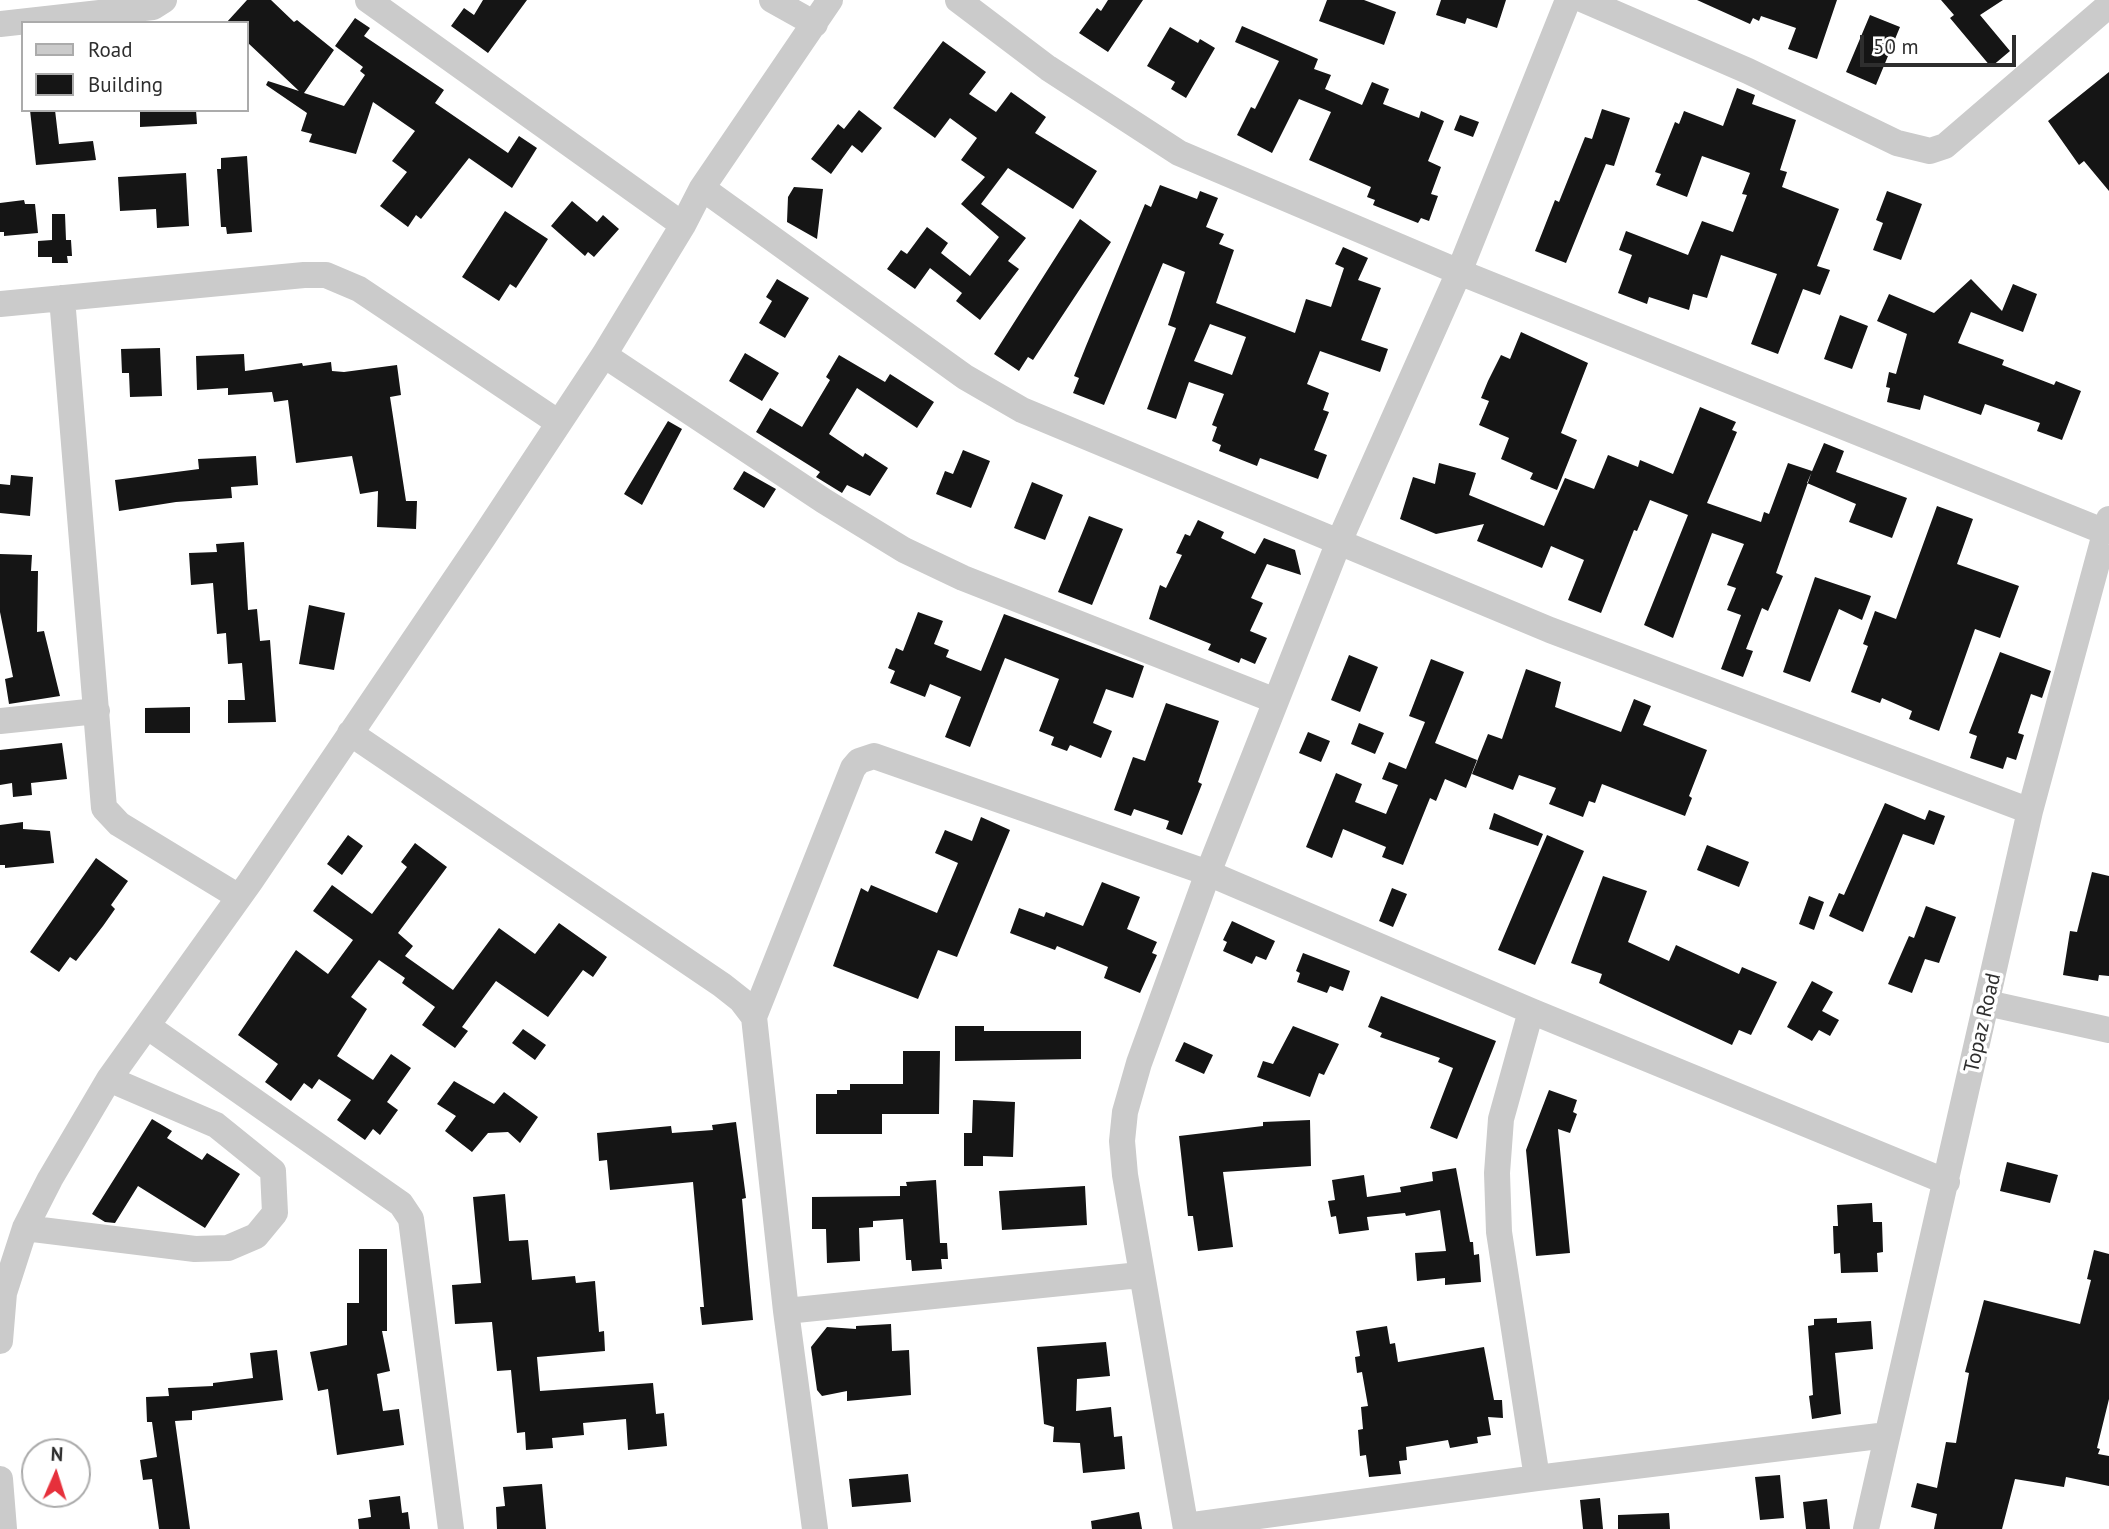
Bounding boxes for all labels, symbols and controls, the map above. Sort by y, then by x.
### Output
legend [21,21,248,112]
scale bar [1864,21,2020,65]
text: 50 m [1873,33,1919,60]
text: Road [88,36,132,63]
text: Building [88,71,163,98]
street label: Topaz Road [1959,971,2007,1075]
north arrow [21,1438,91,1508]
text: N [50,1442,64,1466]

